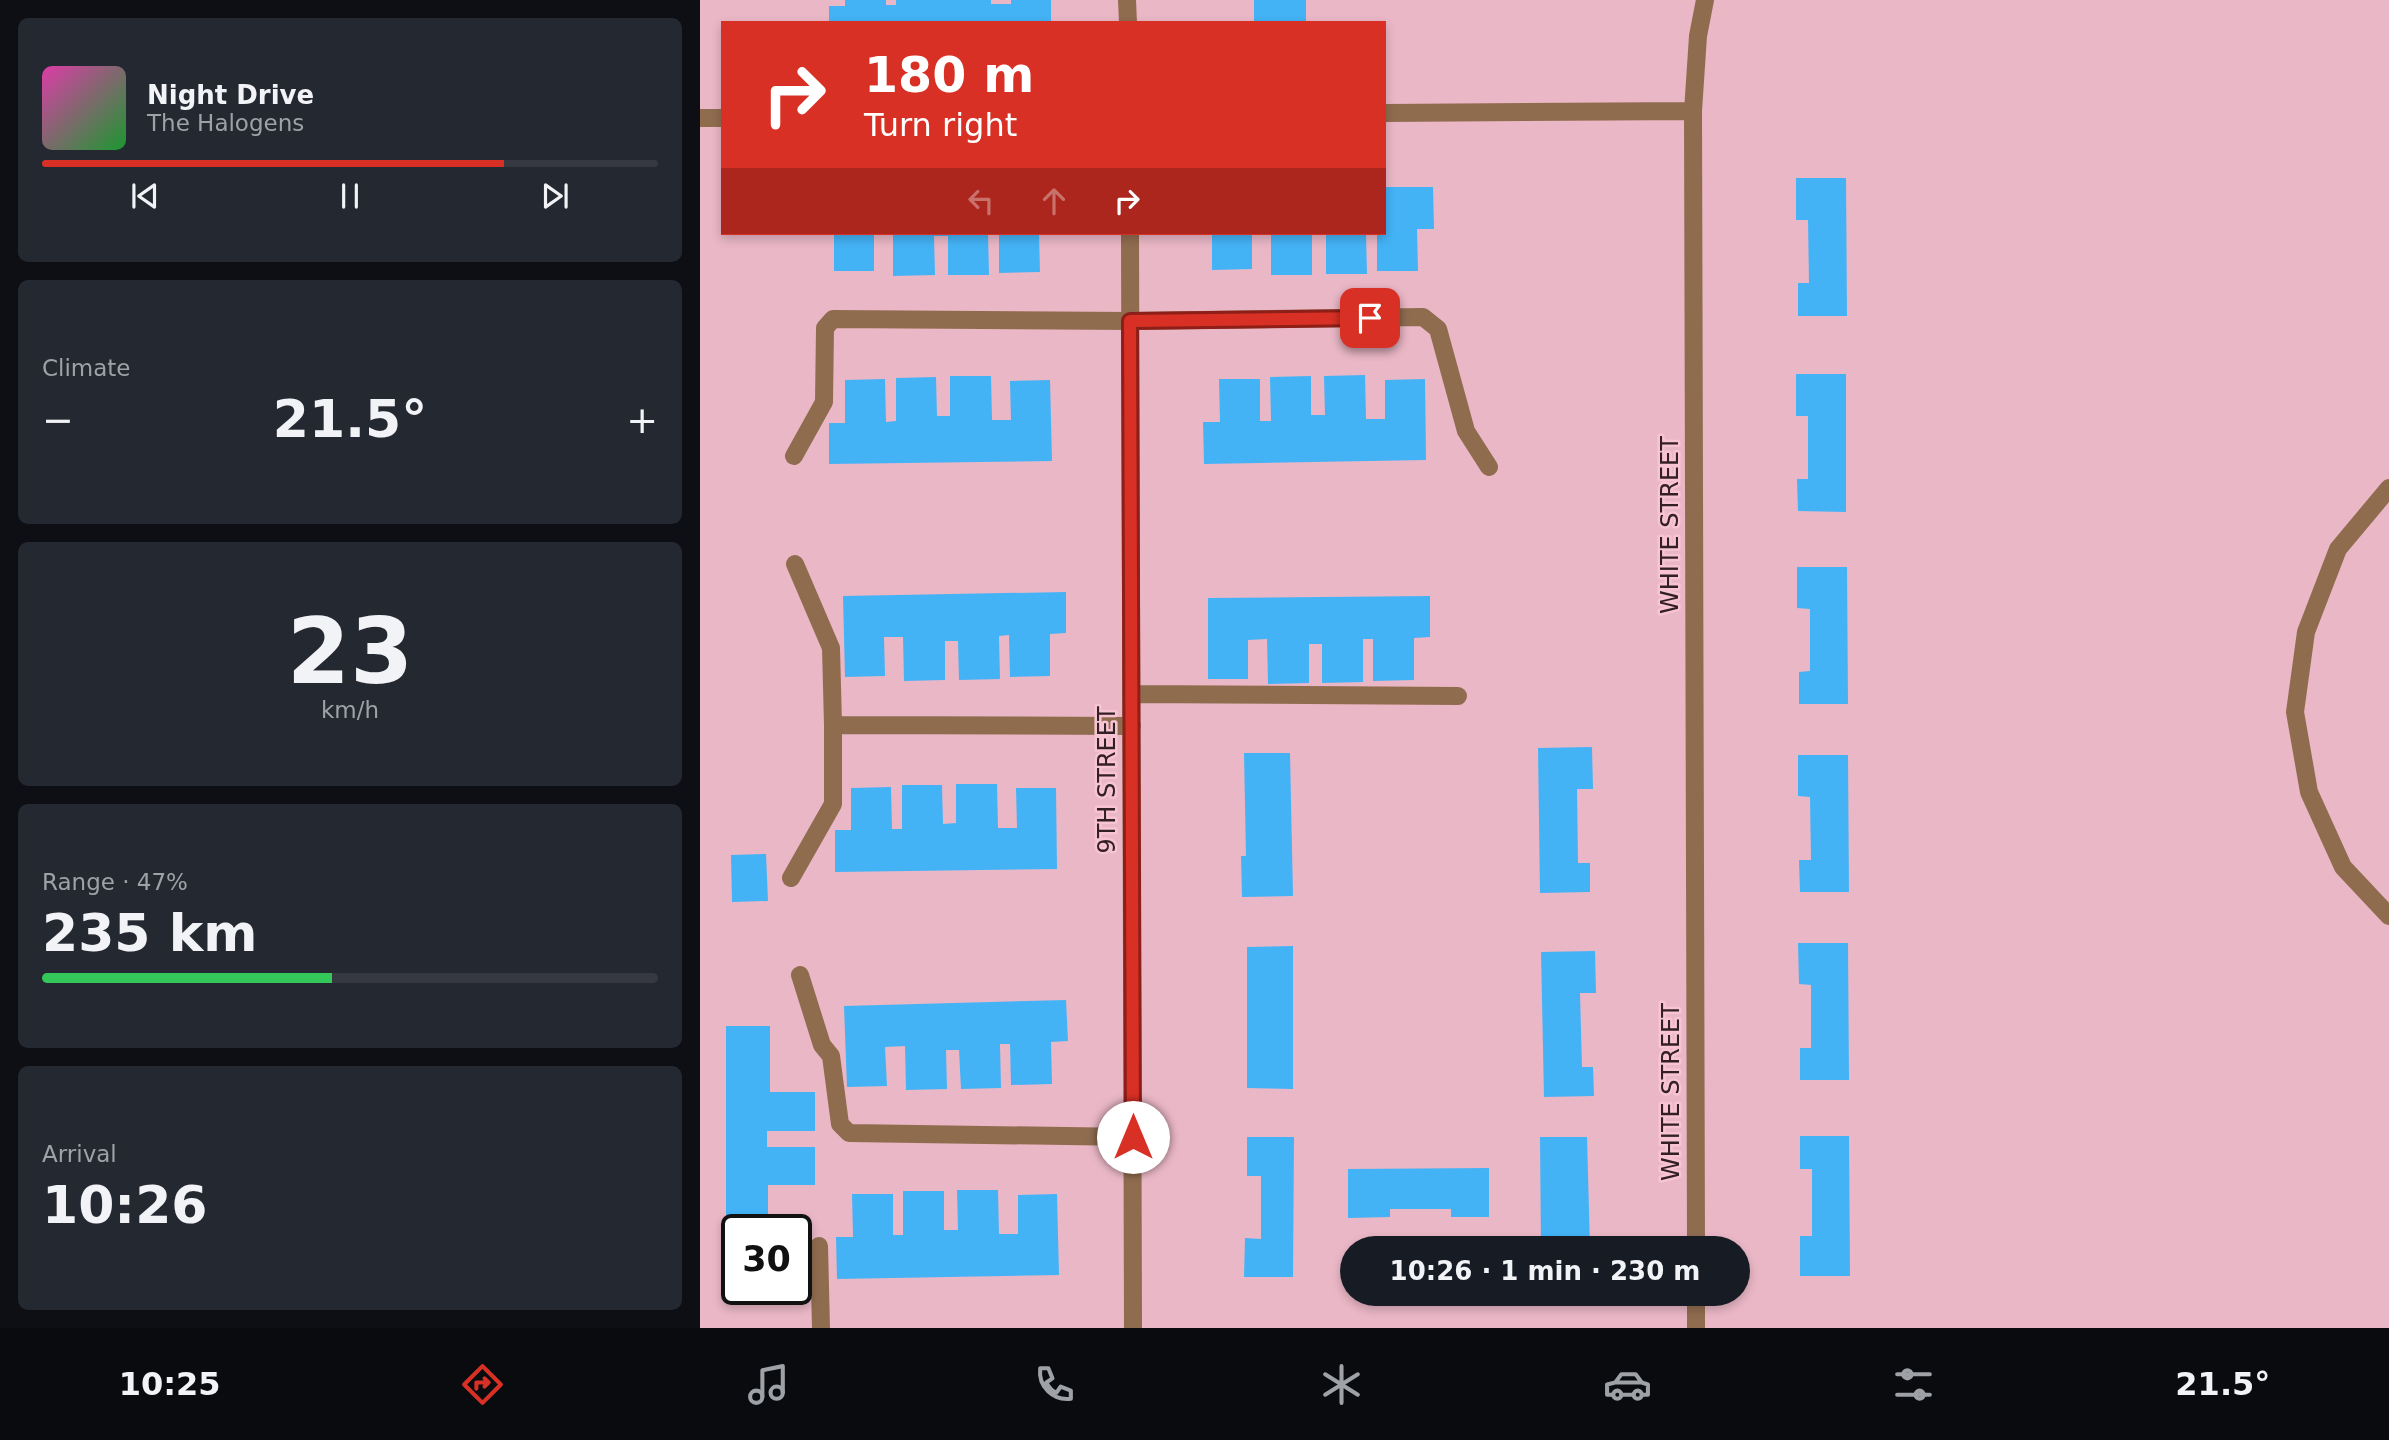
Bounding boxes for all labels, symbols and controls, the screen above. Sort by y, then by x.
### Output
text: 180 m [864,47,1034,104]
icon: right [749,49,840,140]
text: Night Drive [147,80,314,110]
text: Turn right [864,106,1017,144]
text: The Halogens [147,110,304,136]
icon: previous [126,177,164,215]
icon: pause [331,177,369,215]
icon: next [536,177,574,215]
icon: left [962,182,1000,220]
icon: ahead [1035,182,1073,220]
icon: right [1108,182,1146,220]
pin [1340,288,1400,348]
icon: arrive [1351,299,1389,337]
text: Climate [42,355,131,381]
text: 21.5° [273,389,427,449]
text: − [42,398,74,442]
text: + [626,398,658,442]
street label: WHITE STREET [1656,436,1684,614]
text: 23 [287,599,413,704]
text: km/h [321,697,379,723]
street label: 9TH STREET [1093,706,1121,854]
text: Range · 47% [42,869,188,895]
text: 235 km [42,903,257,963]
street label: WHITE STREET [1657,1003,1685,1181]
position arrow [1096,1100,1170,1174]
text: Arrival [42,1141,117,1167]
text: 10:26 [42,1175,208,1235]
speed limit sign: 30 [721,1214,812,1305]
text: 10:26 · 1 min · 230 m [1390,1256,1700,1286]
icon: directions [458,1360,507,1409]
icon: music [744,1360,793,1409]
icon: phone [1030,1360,1079,1409]
icon: climate [1317,1360,1366,1409]
icon: car [1603,1360,1652,1409]
icon: filters [1889,1360,1938,1409]
text: 10:25 [119,1365,220,1403]
text: 21.5° [2175,1365,2270,1403]

